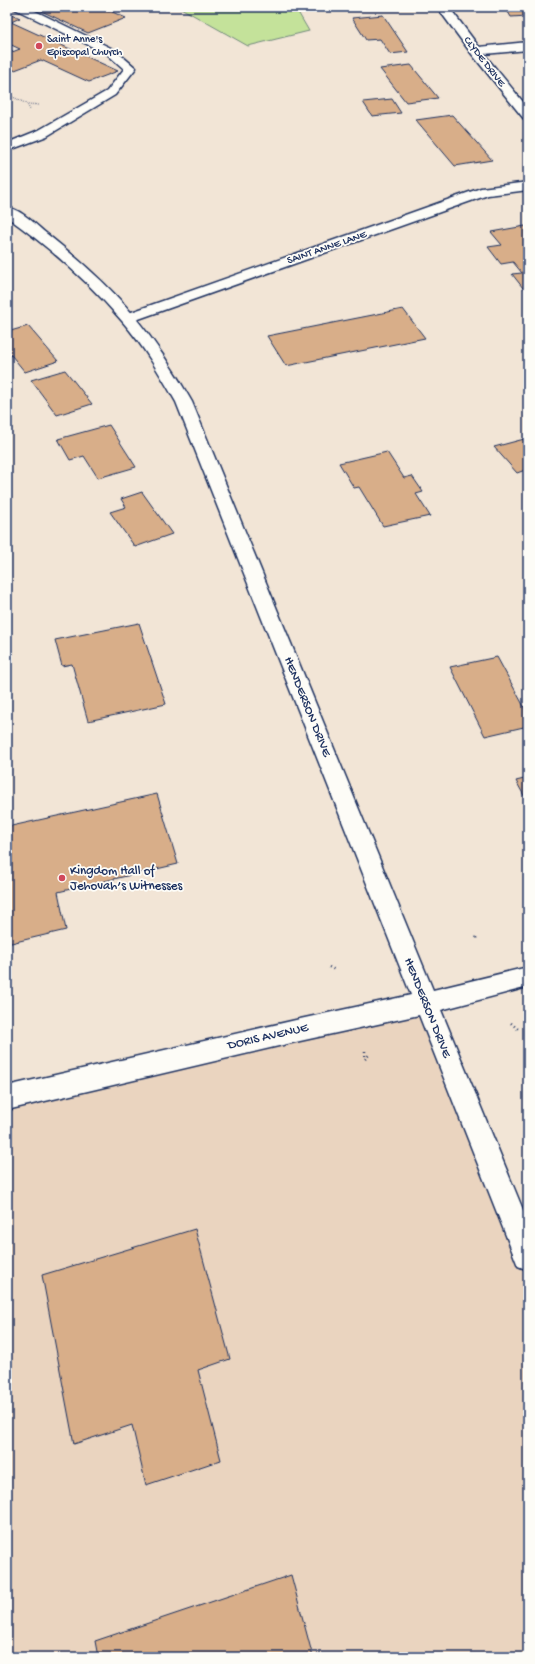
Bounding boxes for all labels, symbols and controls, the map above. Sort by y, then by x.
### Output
place label: Saint Anne's Episcopal Church [47,34,122,59]
street label: CLYDE DRIVE [461,35,508,90]
marker: Saint Anne's Episcopal Church [34,41,44,51]
street label: SAINT ANNE LANE [286,228,369,267]
street label: HENDERSON DRIVE [280,655,334,760]
place label: Kingdom Hall of Jehovah’s Witnesses [70,864,184,894]
marker: Kingdom Hall of Jehovah’s Witnesses [57,873,67,883]
street label: HENDERSON DRIVE [400,956,454,1061]
street label: DORIS AVENUE [225,1020,311,1054]

